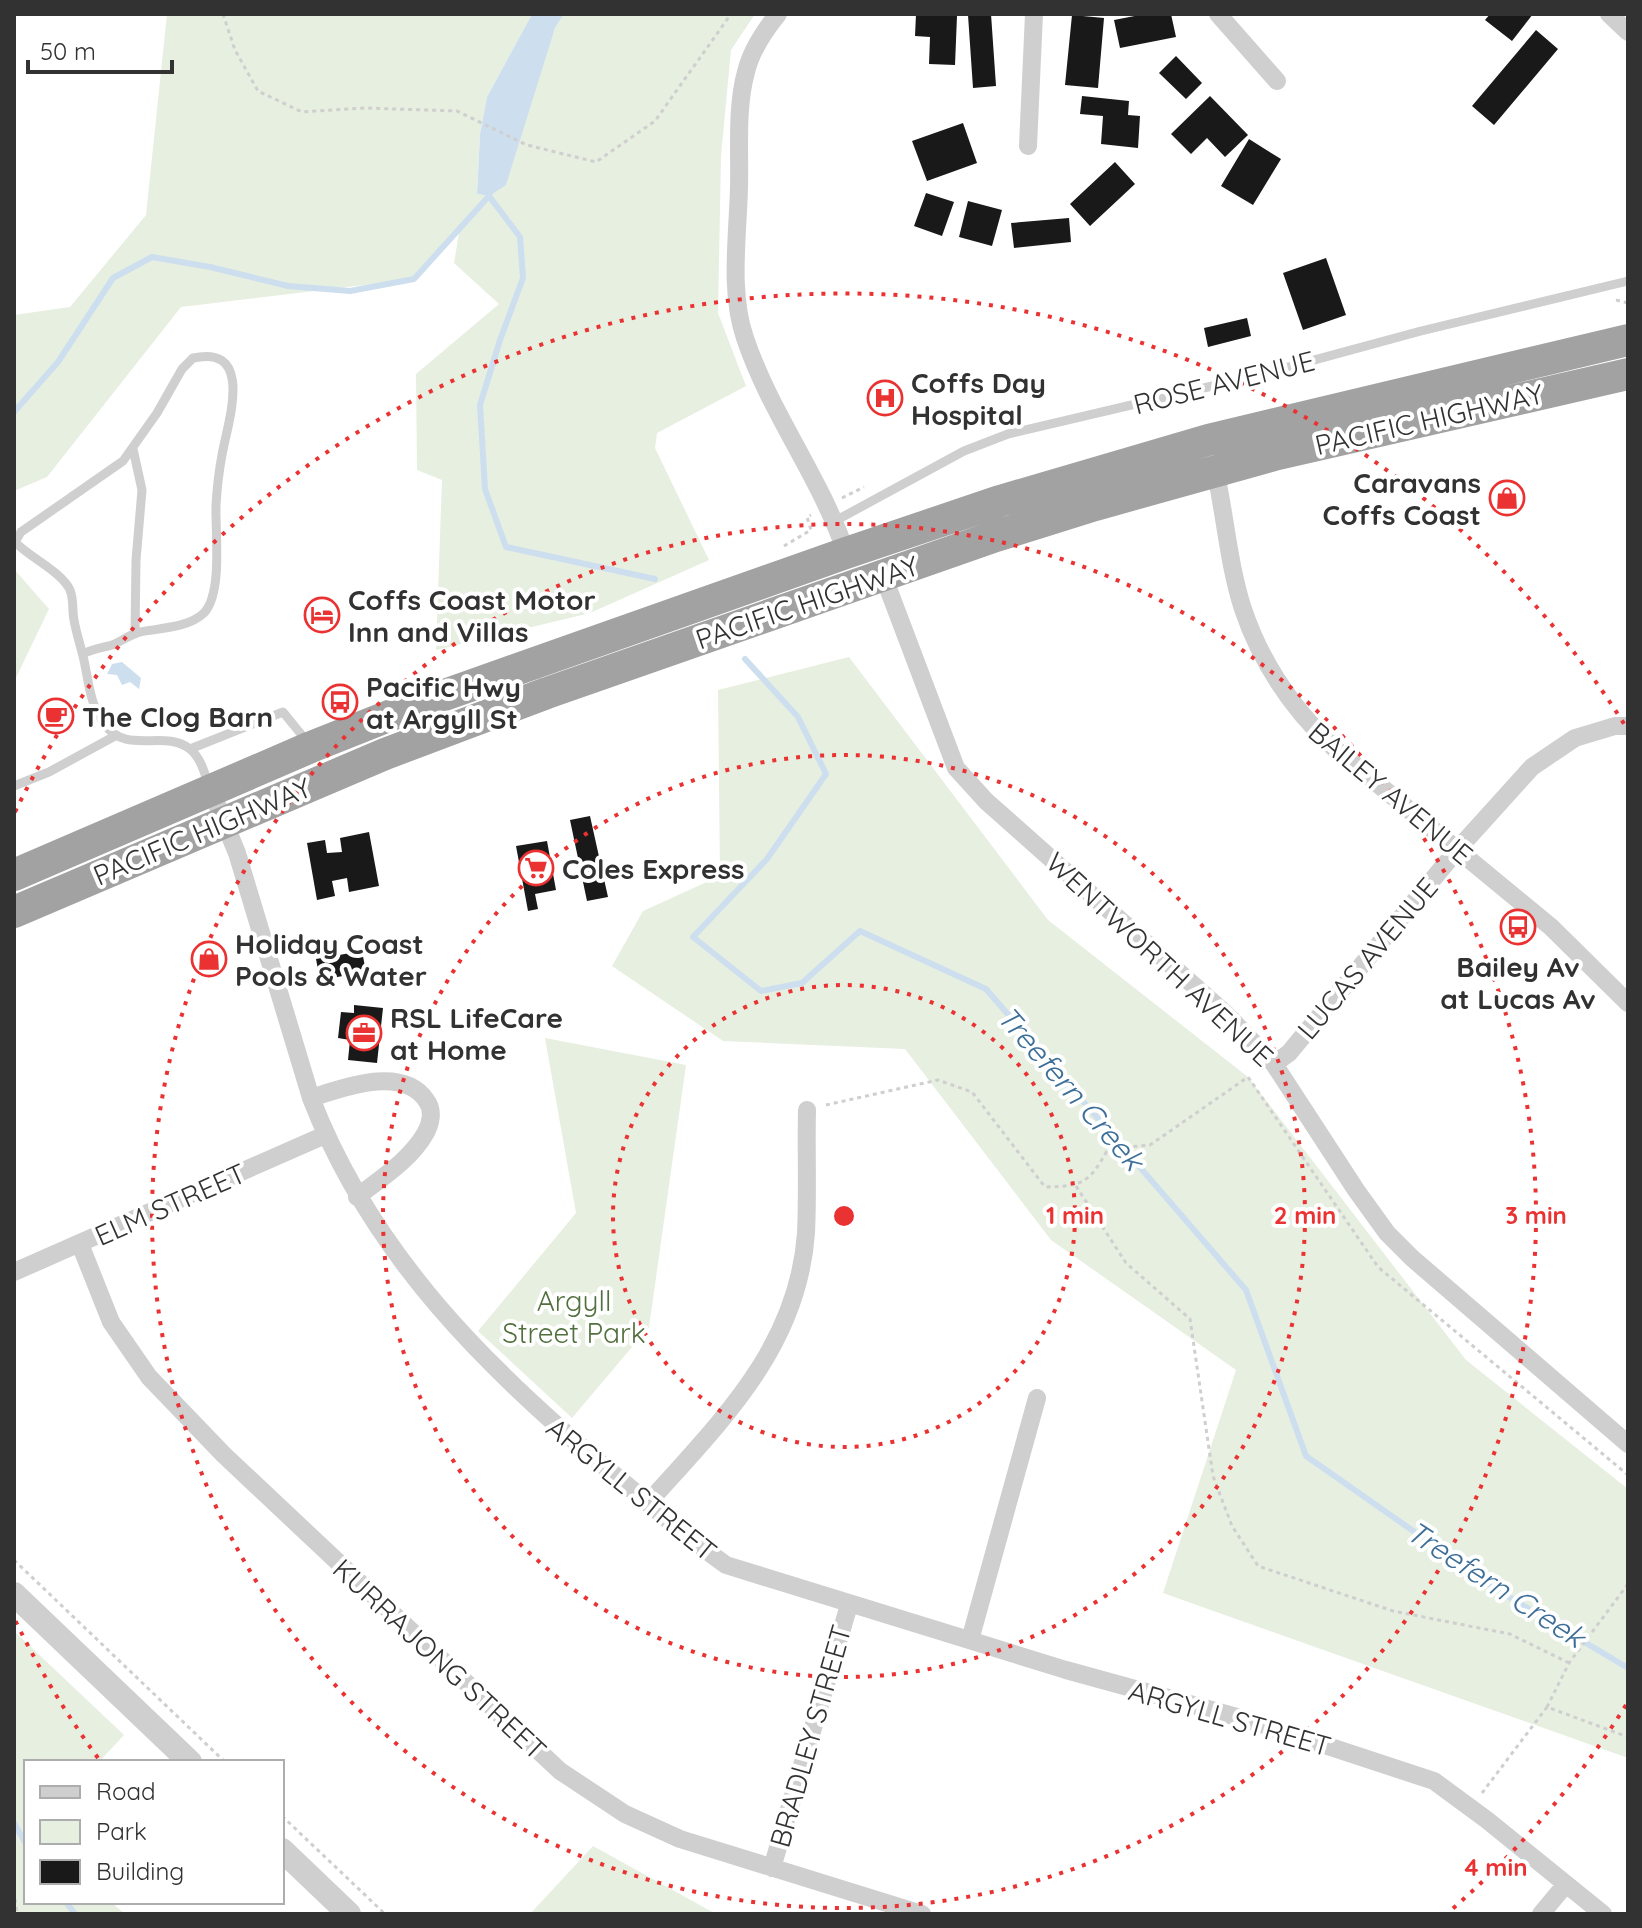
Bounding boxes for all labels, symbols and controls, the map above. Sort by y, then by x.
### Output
scale bar [28,24,172,74]
text: 50 m [40,36,96,66]
street label: ROSE AVENUE [1130,343,1318,421]
place label: Coffs Day Hospital [911,365,1046,432]
street label: PACIFIC HIGHWAY [1311,376,1547,462]
hospital icon: Coffs Day Hospital [866,379,904,417]
place label: Caravans Coffs Coast [1323,465,1481,532]
shop icon: Caravans Coffs Coast [1488,479,1526,517]
street label: PACIFIC HIGHWAY [691,547,923,657]
place label: Coffs Coast Motor Inn and Villas [348,582,596,649]
hotel icon: Coffs Coast Motor Inn and Villas [303,596,341,634]
place label: Pacific Hwy at Argyll St [366,669,521,736]
bus stop icon: Pacific Hwy at Argyll St [321,683,359,721]
cafe icon: The Clog Barn [37,697,75,735]
place label: The Clog Barn [82,699,273,734]
street label: BAILEY AVENUE [1302,714,1480,872]
street label: PACIFIC HIGHWAY [88,769,317,893]
street label: WENTWORTH AVENUE [1039,844,1281,1074]
supermarket icon: Coles Express [517,849,555,887]
place label: Coles Express [562,851,744,886]
street label: LUCAS AVENUE [1289,870,1445,1046]
bus stop icon: Bailey Av at Lucas Av [1499,908,1537,946]
place label: Holiday Coast Pools & Water [235,926,427,993]
shop icon: Holiday Coast Pools & Water [190,940,228,978]
place label: Bailey Av at Lucas Av [1440,949,1596,1016]
water label: Treefern Creek [989,998,1155,1180]
place label: RSL LifeCare at Home [390,1000,563,1067]
office icon: RSL LifeCare at Home [345,1014,383,1052]
street label: ELM STREET [89,1155,251,1253]
text: 1 min [1046,1200,1104,1230]
text: 2 min [1274,1200,1336,1230]
text: 3 min [1505,1200,1567,1230]
centre of rings [830,1202,858,1230]
park label: Argyll Street Park [502,1283,646,1350]
street label: ARGYLL STREET [540,1410,724,1568]
water label: Treefern Creek [1400,1512,1595,1657]
street label: KURRAJONG STREET [326,1551,554,1767]
street label: BRADLEY STREET [762,1621,858,1851]
street label: ARGYLL STREET [1125,1672,1335,1764]
legend [24,1760,284,1904]
text: Road [96,1776,156,1806]
text: Park [96,1816,147,1846]
text: 4 min [1465,1852,1527,1882]
text: Building [96,1856,184,1886]

